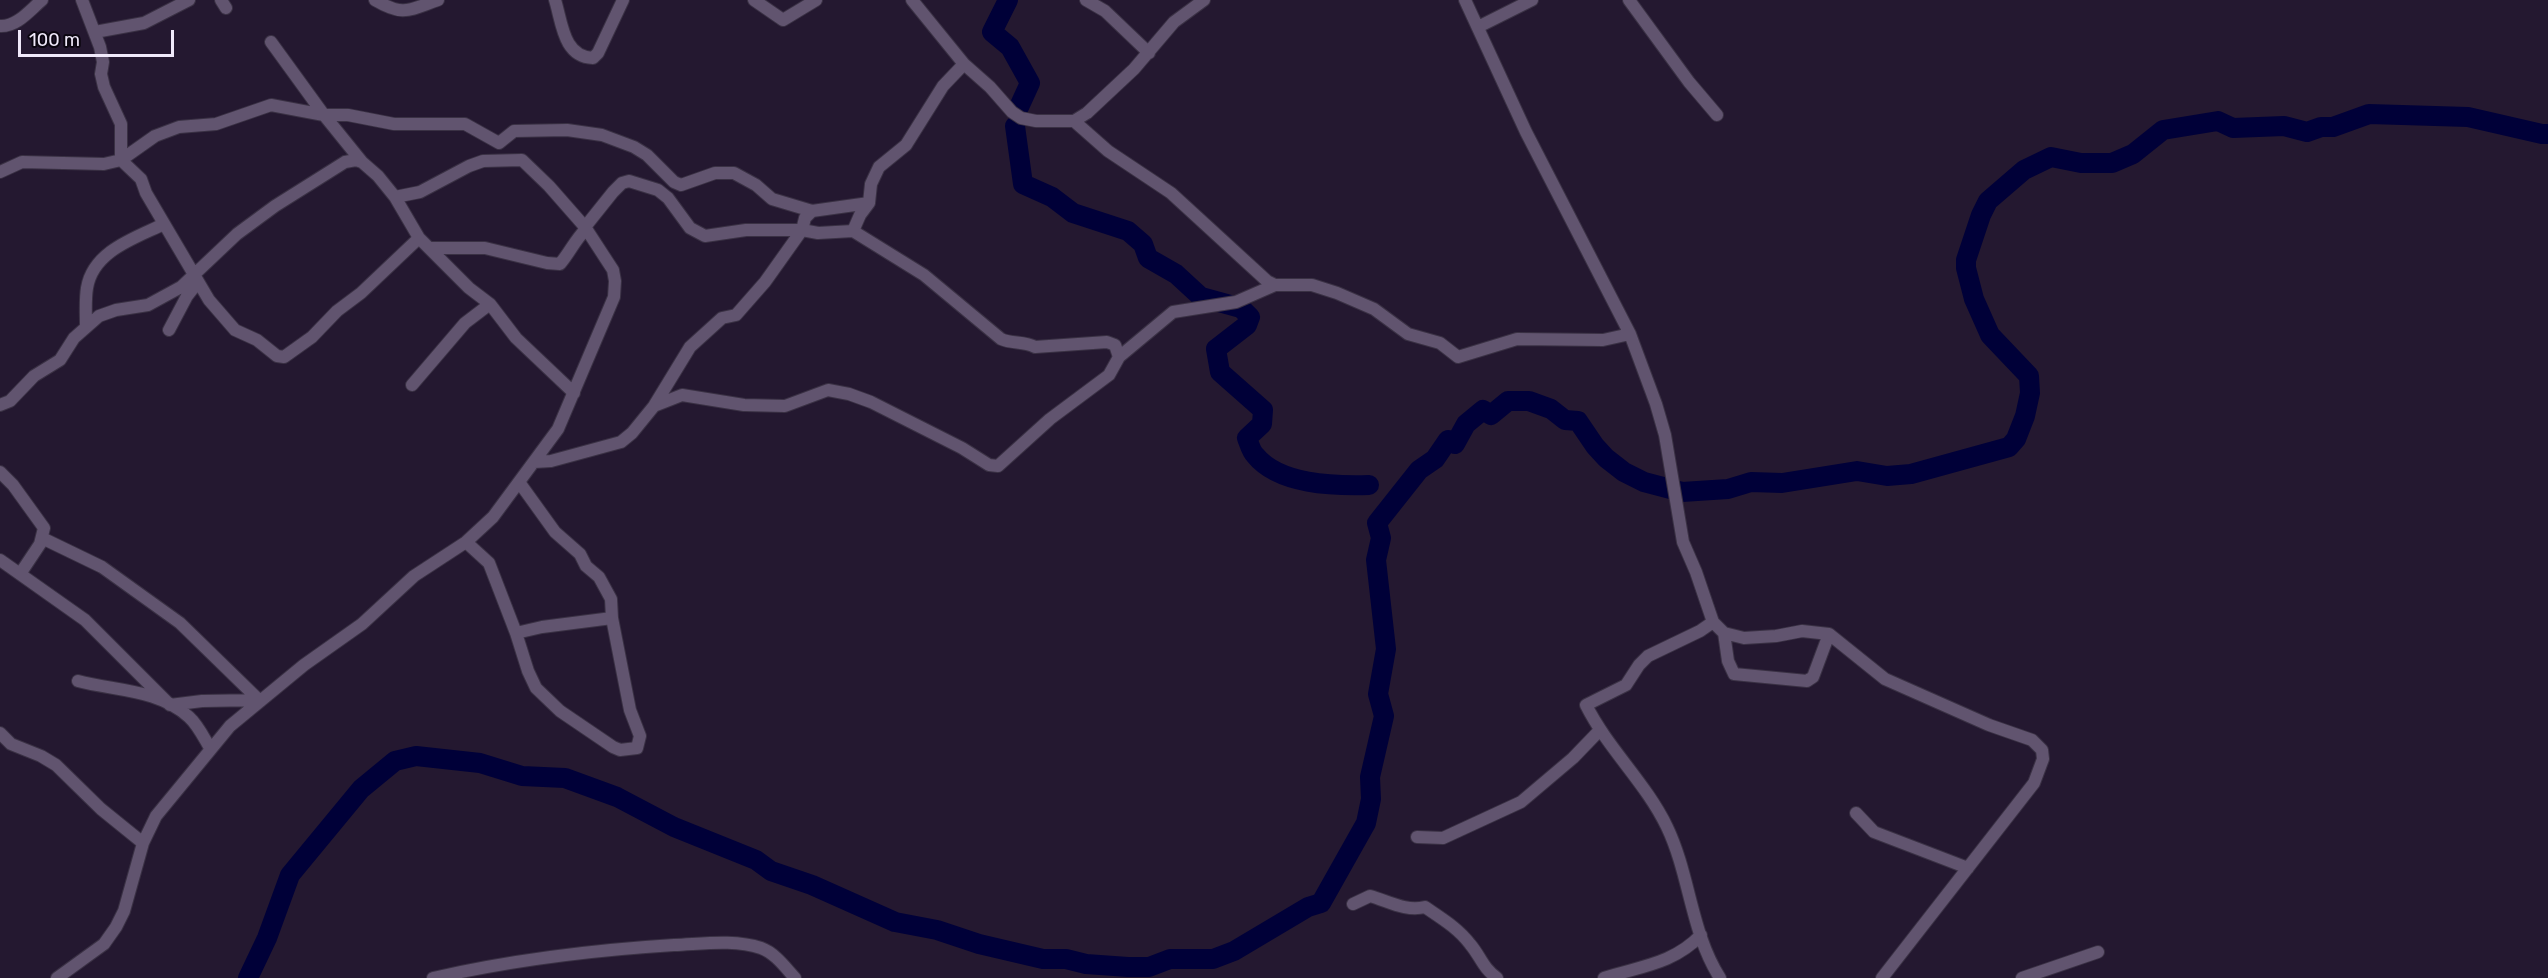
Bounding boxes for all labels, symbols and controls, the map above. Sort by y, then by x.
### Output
scale bar [21,18,177,56]
text: 100 m [29,29,80,51]

